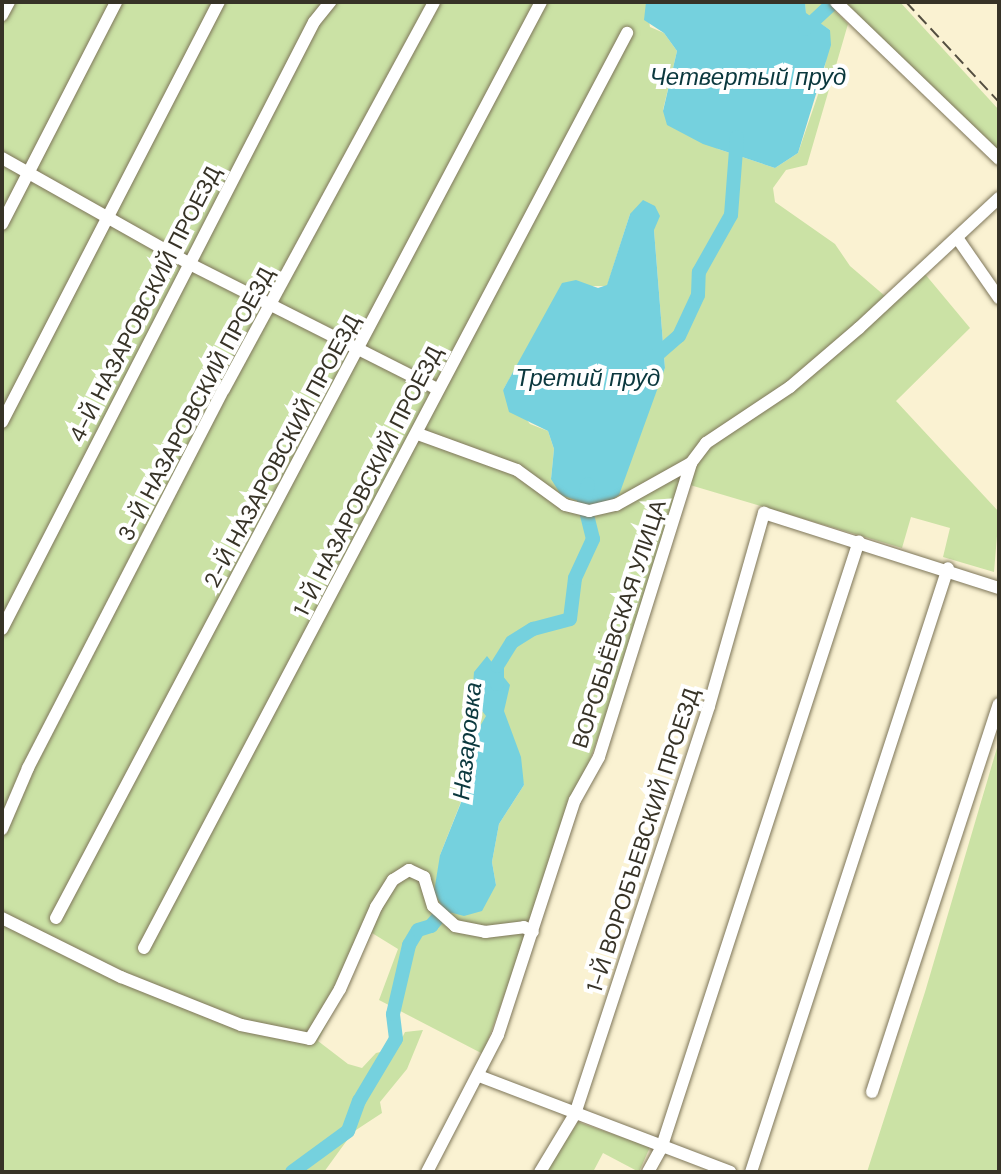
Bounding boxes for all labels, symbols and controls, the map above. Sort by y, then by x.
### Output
water label: Четвертый пруд [650,63,846,91]
street label: 4-Й НАЗАРОВСКИЙ ПРОЕЗД [64,162,226,446]
street label: 3-Й НАЗАРОВСКИЙ ПРОЕЗД [113,263,279,545]
street label: 2-Й НАЗАРОВСКИЙ ПРОЕЗД [199,310,365,592]
street label: 1-Й НАЗАРОВСКИЙ ПРОЕЗД [288,342,448,620]
water label: Третий пруд [516,364,660,392]
street label: ВОРОБЬЁВСКАЯ УЛИЦА [566,497,672,751]
water label: Назаровка [446,681,488,801]
street label: 1-Й ВОРОБЪЕВСКИЙ ПРОЕЗД [581,685,705,995]

